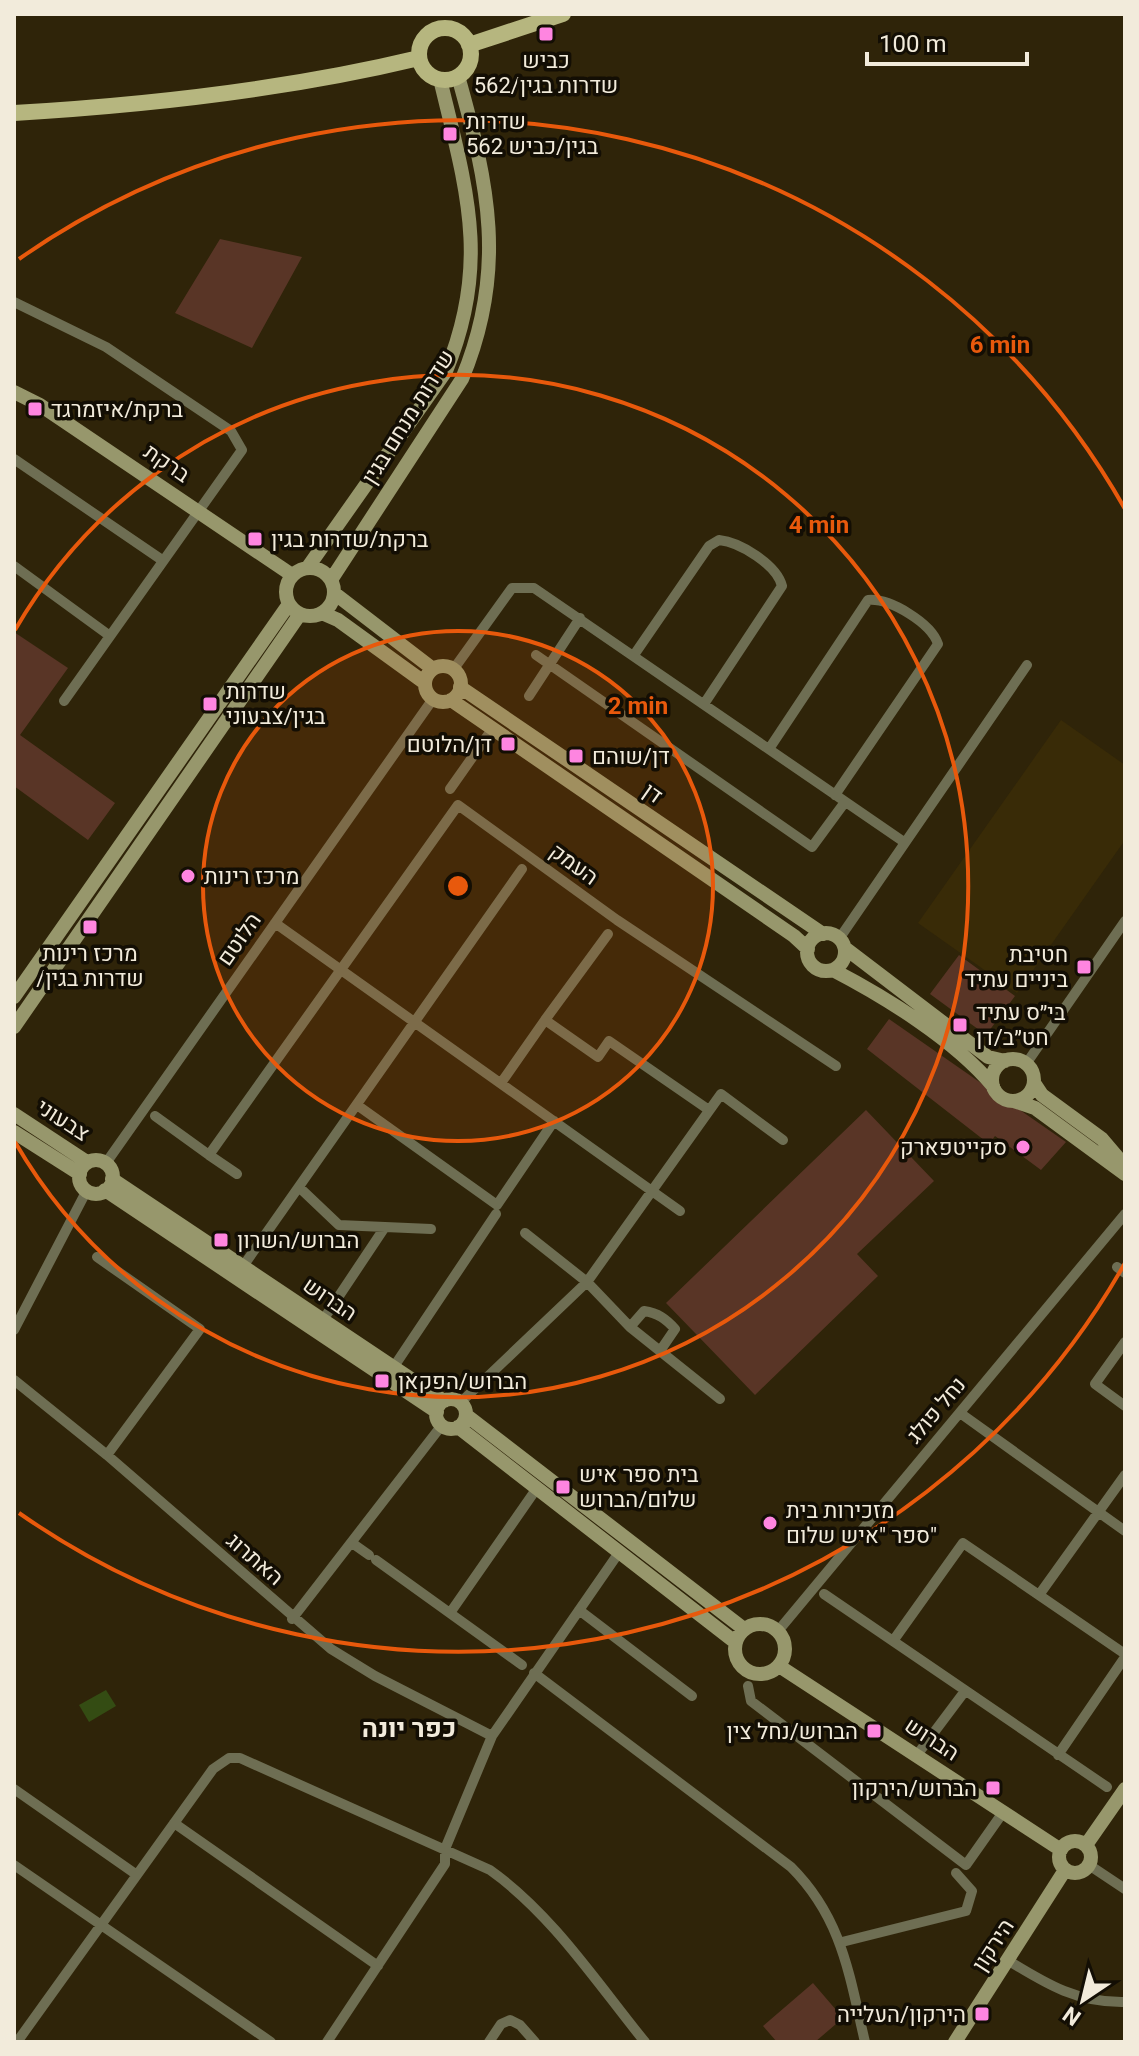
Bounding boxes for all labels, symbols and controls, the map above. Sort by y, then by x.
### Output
scale bar [867,16,1027,66]
marker: כביש 562/שדרות בגין [537,25,555,43]
text: 100 m [879,30,946,58]
place label: כביש 562/שדרות בגין [474,48,618,98]
place label: שדרות בגין/כביש 562 [466,109,599,159]
marker: שדרות בגין/כביש 562 [441,125,459,143]
text: 6 min [970,331,1030,359]
street label: שדרות מנחם בגין [357,345,459,489]
place label: ברקת/איזמרגד [51,397,184,422]
marker: ברקת/איזמרגד [26,400,44,418]
street label: ברקת [139,439,195,488]
text: 4 min [789,511,849,539]
place label: ברקת/שדרות בגין [271,527,429,552]
marker: ברקת/שדרות בגין [246,530,264,548]
place label: שדרות בגין/צבעוני [226,679,326,729]
text: 2 min [608,692,668,720]
marker: שדרות בגין/צבעוני [201,695,219,713]
place label: דן/הלוטם [407,732,492,757]
marker: דן/הלוטם [499,735,517,753]
place label: דן/שוהם [592,744,670,769]
marker: דן/שוהם [567,747,585,765]
street label: דן [639,778,667,808]
street label: העמק [545,838,603,890]
place label: מרכז רינות [204,864,299,889]
marker: מרכז רינות [179,867,197,885]
centre of rings [444,872,472,900]
street label: הלוטם [212,908,266,970]
marker: מרכז רינות /שדרות בגין [81,918,99,936]
place label: מרכז רינות /שדרות בגין [36,941,144,991]
place label: חטיבת ביניים עתיד [965,942,1068,992]
marker: חטיבת ביניים עתיד [1075,958,1093,976]
place label: בי״ס עתיד חט״ב/דן [976,1000,1066,1050]
marker: בי״ס עתיד חט״ב/דן [951,1016,969,1034]
street label: צבעוני [32,1094,94,1146]
place label: סקייטפארק [900,1135,1007,1160]
marker: סקייטפארק [1014,1138,1032,1156]
place label: הברוש/השרון [237,1228,359,1253]
marker: הברוש/השרון [212,1231,230,1249]
street label: הברוש [298,1272,362,1326]
place label: הברוש/הפקאן [398,1369,527,1394]
marker: הברוש/הפקאן [373,1372,391,1390]
street label: נחל פולג [901,1372,971,1448]
place label: בית ספר איש שלום/הברוש [579,1462,699,1512]
marker: בית ספר איש שלום/הברוש [554,1478,572,1496]
place label: מזכירות בית ספר "איש שלום" [786,1498,937,1548]
marker: מזכירות בית ספר "איש שלום" [761,1514,779,1532]
street label: האתרוג [222,1528,288,1590]
street label: הברוש [900,1712,964,1766]
district label: כפר יונה [362,1713,456,1743]
place label: הברוש/נחל צין [727,1719,858,1744]
marker: הברוש/נחל צין [865,1722,883,1740]
place label: הברוש/הירקון [852,1776,977,1801]
marker: הברוש/הירקון [984,1779,1002,1797]
street label: הירקון [967,1914,1019,1976]
north arrow [1043,1960,1123,2040]
text: N [1058,2001,1085,2031]
place label: הירקון/העלייה [837,2002,966,2027]
marker: הירקון/העלייה [973,2005,991,2023]

